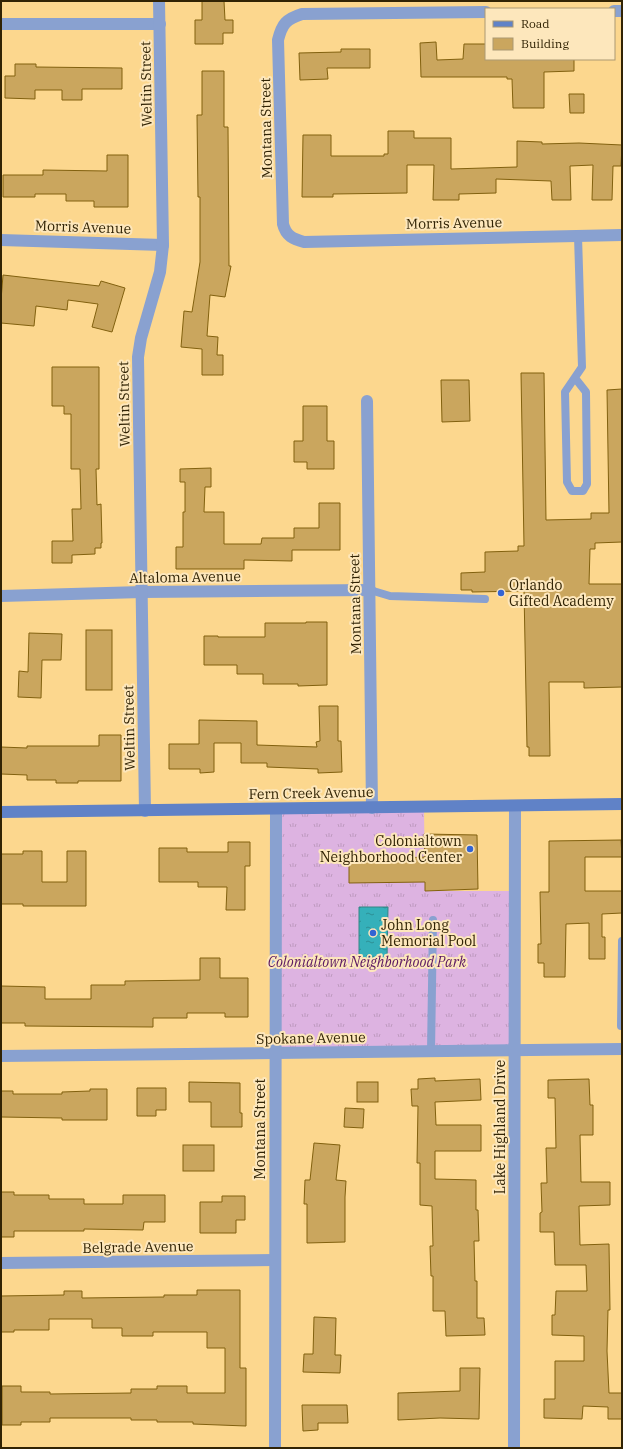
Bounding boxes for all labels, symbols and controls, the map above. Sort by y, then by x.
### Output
legend [485,8,615,60]
text: Road [521,16,550,31]
text: Building [521,36,569,51]
street label: Weltin Street [136,41,156,127]
street label: Montana Street [256,77,276,179]
street label: Morris Avenue [406,213,502,233]
street label: Morris Avenue [35,216,131,238]
street label: Weltin Street [114,361,134,447]
street label: Montana Street [345,553,365,655]
street label: Altaloma Avenue [129,567,241,587]
place label: Orlando Gifted Academy [509,576,614,610]
marker: Orlando Gifted Academy [496,588,506,598]
street label: Weltin Street [119,685,139,771]
street label: Fern Creek Avenue [248,783,374,803]
place label: Colonialtown Neighborhood Center [320,832,463,866]
marker: Colonialtown Neighborhood Center [465,844,475,854]
place label: John Long Memorial Pool [381,916,476,950]
marker: John Long Memorial Pool [368,928,378,938]
park label: Colonialtown Neighborhood Park [268,953,467,971]
street label: Spokane Avenue [256,1028,366,1048]
street label: Lake Highland Drive [491,1060,509,1194]
street label: Montana Street [251,1079,269,1179]
street label: Belgrade Avenue [82,1237,194,1257]

